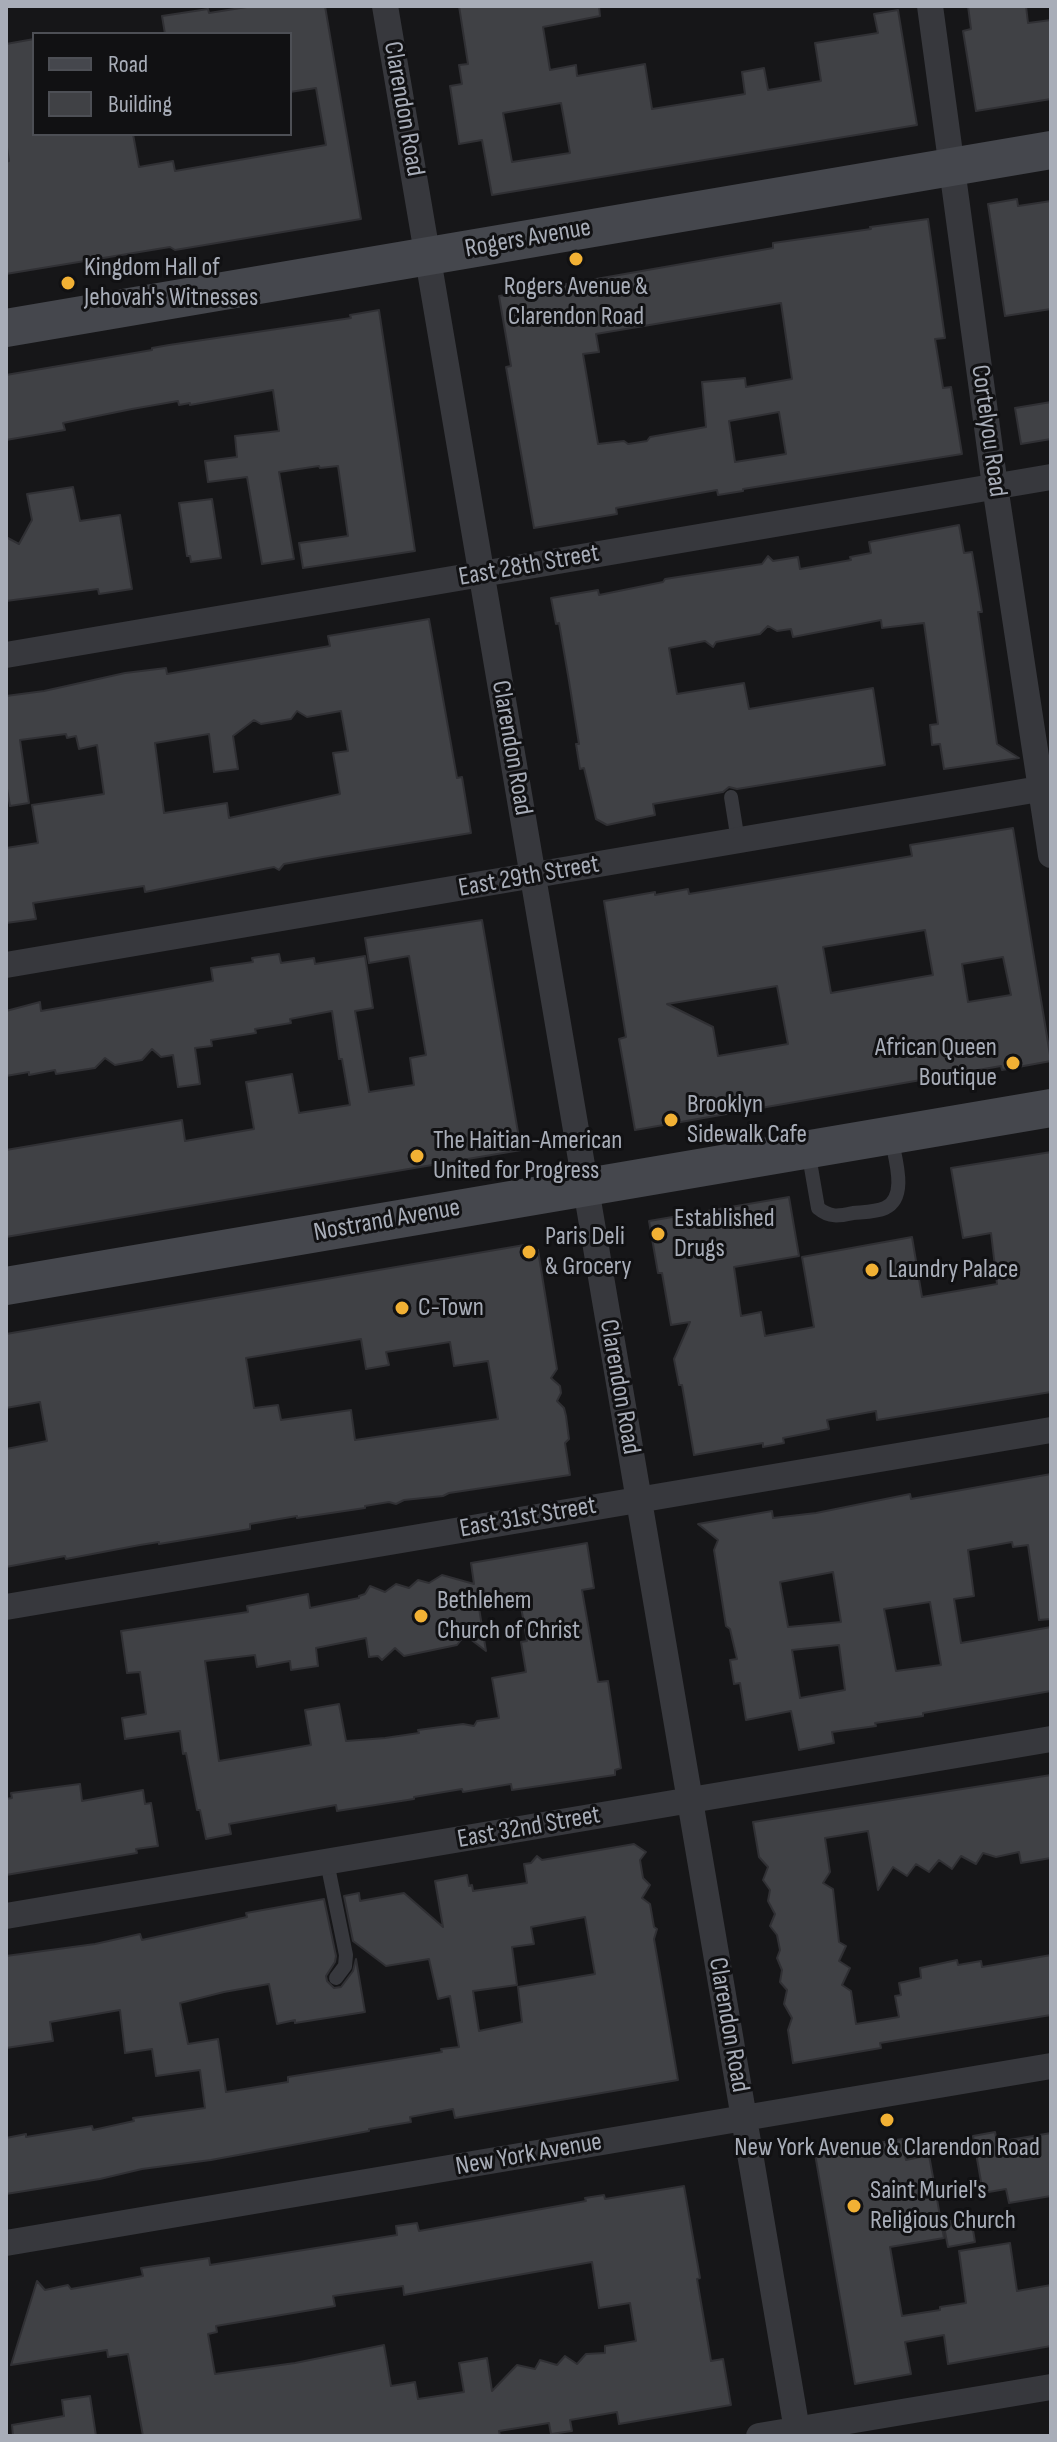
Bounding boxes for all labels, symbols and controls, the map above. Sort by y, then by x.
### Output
legend [32,32,292,136]
street label: Clarendon Road [376,39,430,179]
text: Road [108,50,148,79]
text: Building [108,90,172,119]
street label: Rogers Avenue [463,213,593,265]
marker: Rogers Avenue & Clarendon Road [567,250,585,268]
place label: Kingdom Hall of Jehovah's Witnesses [84,252,258,314]
place label: Rogers Avenue & Clarendon Road [504,271,648,332]
marker: Kingdom Hall of Jehovah's Witnesses [59,274,77,292]
street label: Cortelyou Road [963,363,1013,499]
street label: East 28th Street [456,538,602,594]
street label: Clarendon Road [484,678,538,818]
street label: East 29th Street [456,849,602,905]
place label: African Queen Boutique [875,1032,997,1094]
marker: African Queen Boutique [1004,1054,1022,1072]
place label: Brooklyn Sidewalk Cafe [687,1089,807,1150]
marker: Brooklyn Sidewalk Cafe [662,1111,680,1129]
place label: The Haitian-American United for Progress [433,1125,622,1186]
marker: The Haitian-American United for Progress [408,1147,426,1165]
street label: Nostrand Avenue [311,1193,463,1249]
place label: Established Drugs [674,1203,775,1264]
place label: Paris Deli & Grocery [545,1221,632,1282]
marker: Established Drugs [649,1225,667,1243]
marker: Paris Deli & Grocery [520,1243,538,1261]
place label: Laundry Palace [888,1254,1019,1286]
marker: Laundry Palace [863,1261,881,1279]
place label: C-Town [418,1292,484,1324]
marker: C-Town [393,1299,411,1317]
street label: Clarendon Road [592,1317,646,1457]
street label: East 31st Street [457,1491,599,1545]
place label: Bethlehem Church of Christ [437,1585,580,1646]
marker: Bethlehem Church of Christ [412,1607,430,1625]
street label: East 32nd Street [455,1800,603,1856]
street label: Clarendon Road [701,1955,755,2095]
marker: New York Avenue & Clarendon Road [878,2111,896,2129]
street label: New York Avenue [454,2127,604,2183]
place label: New York Avenue & Clarendon Road [734,2132,1040,2164]
place label: Saint Muriel's Religious Church [870,2175,1016,2236]
marker: Saint Muriel's Religious Church [845,2197,863,2215]

